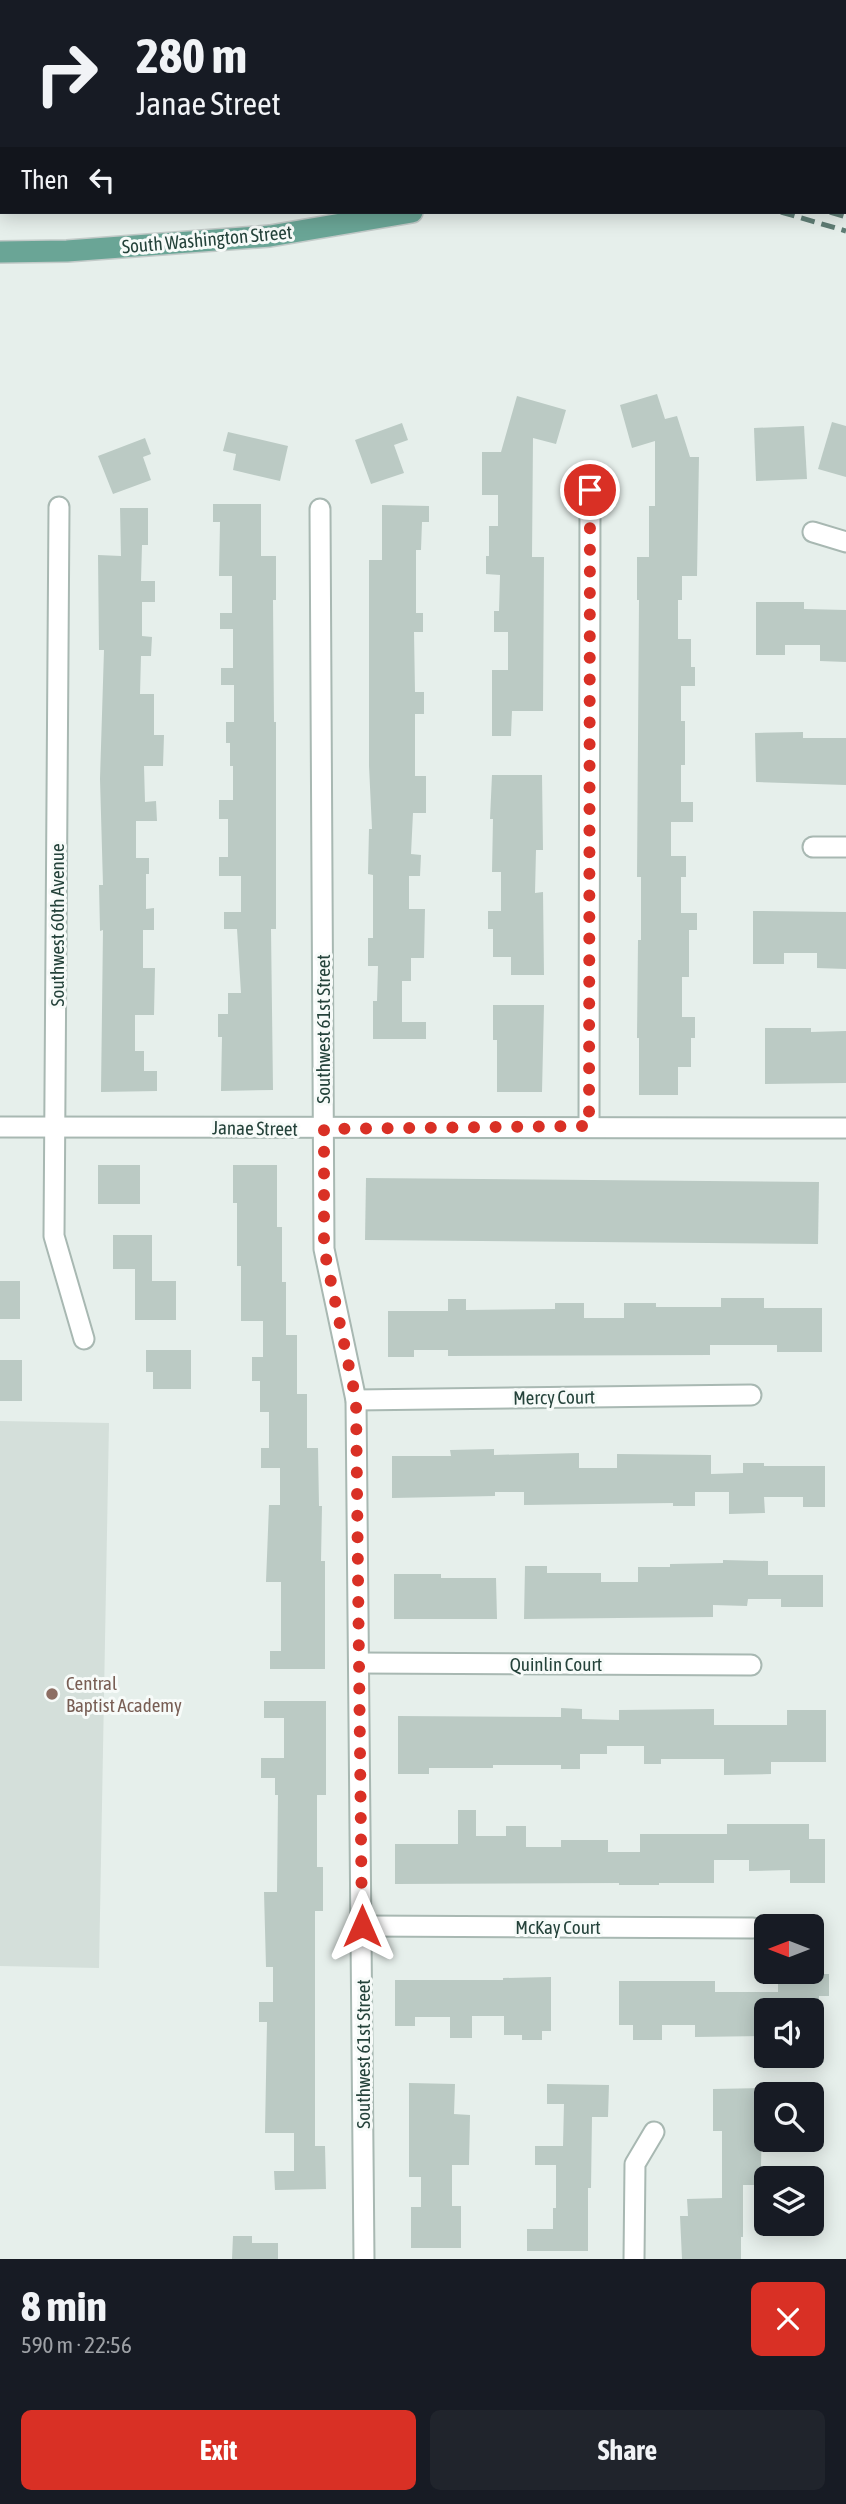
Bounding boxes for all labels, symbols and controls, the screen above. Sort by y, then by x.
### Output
text: 280 m [136,27,247,83]
icon: right [21,28,112,119]
text: Janae Street [136,85,281,122]
icon: left [83,161,121,199]
text: Then [21,165,69,195]
street label: South Washington Street [121,221,293,257]
pin [560,460,620,520]
icon: arrive [571,471,609,509]
street label: Southwest 60th Avenue [46,843,68,1007]
street label: Southwest 61st Street [312,954,334,1104]
street label: Janae Street [212,1116,298,1140]
street label: Mercy Court [513,1385,595,1409]
street label: Quinlin Court [510,1653,602,1675]
place label: Central Baptist Academy [66,1672,182,1716]
marker: Central Baptist Academy [44,1686,60,1702]
position arrow [325,1889,399,1963]
north arrow [754,1914,824,1984]
map controls [754,1914,824,2236]
street label: McKay Court [515,1916,601,1938]
street label: Southwest 61st Street [352,1979,374,2129]
button: sound [754,1998,824,2068]
button: search [754,2082,824,2152]
button: layers [754,2166,824,2236]
text: 8 min [21,2282,107,2330]
button: close [751,2282,825,2356]
text: 590 m · 22:56 [21,2332,132,2358]
button: Exit [21,2410,416,2490]
button: Share [430,2410,825,2490]

